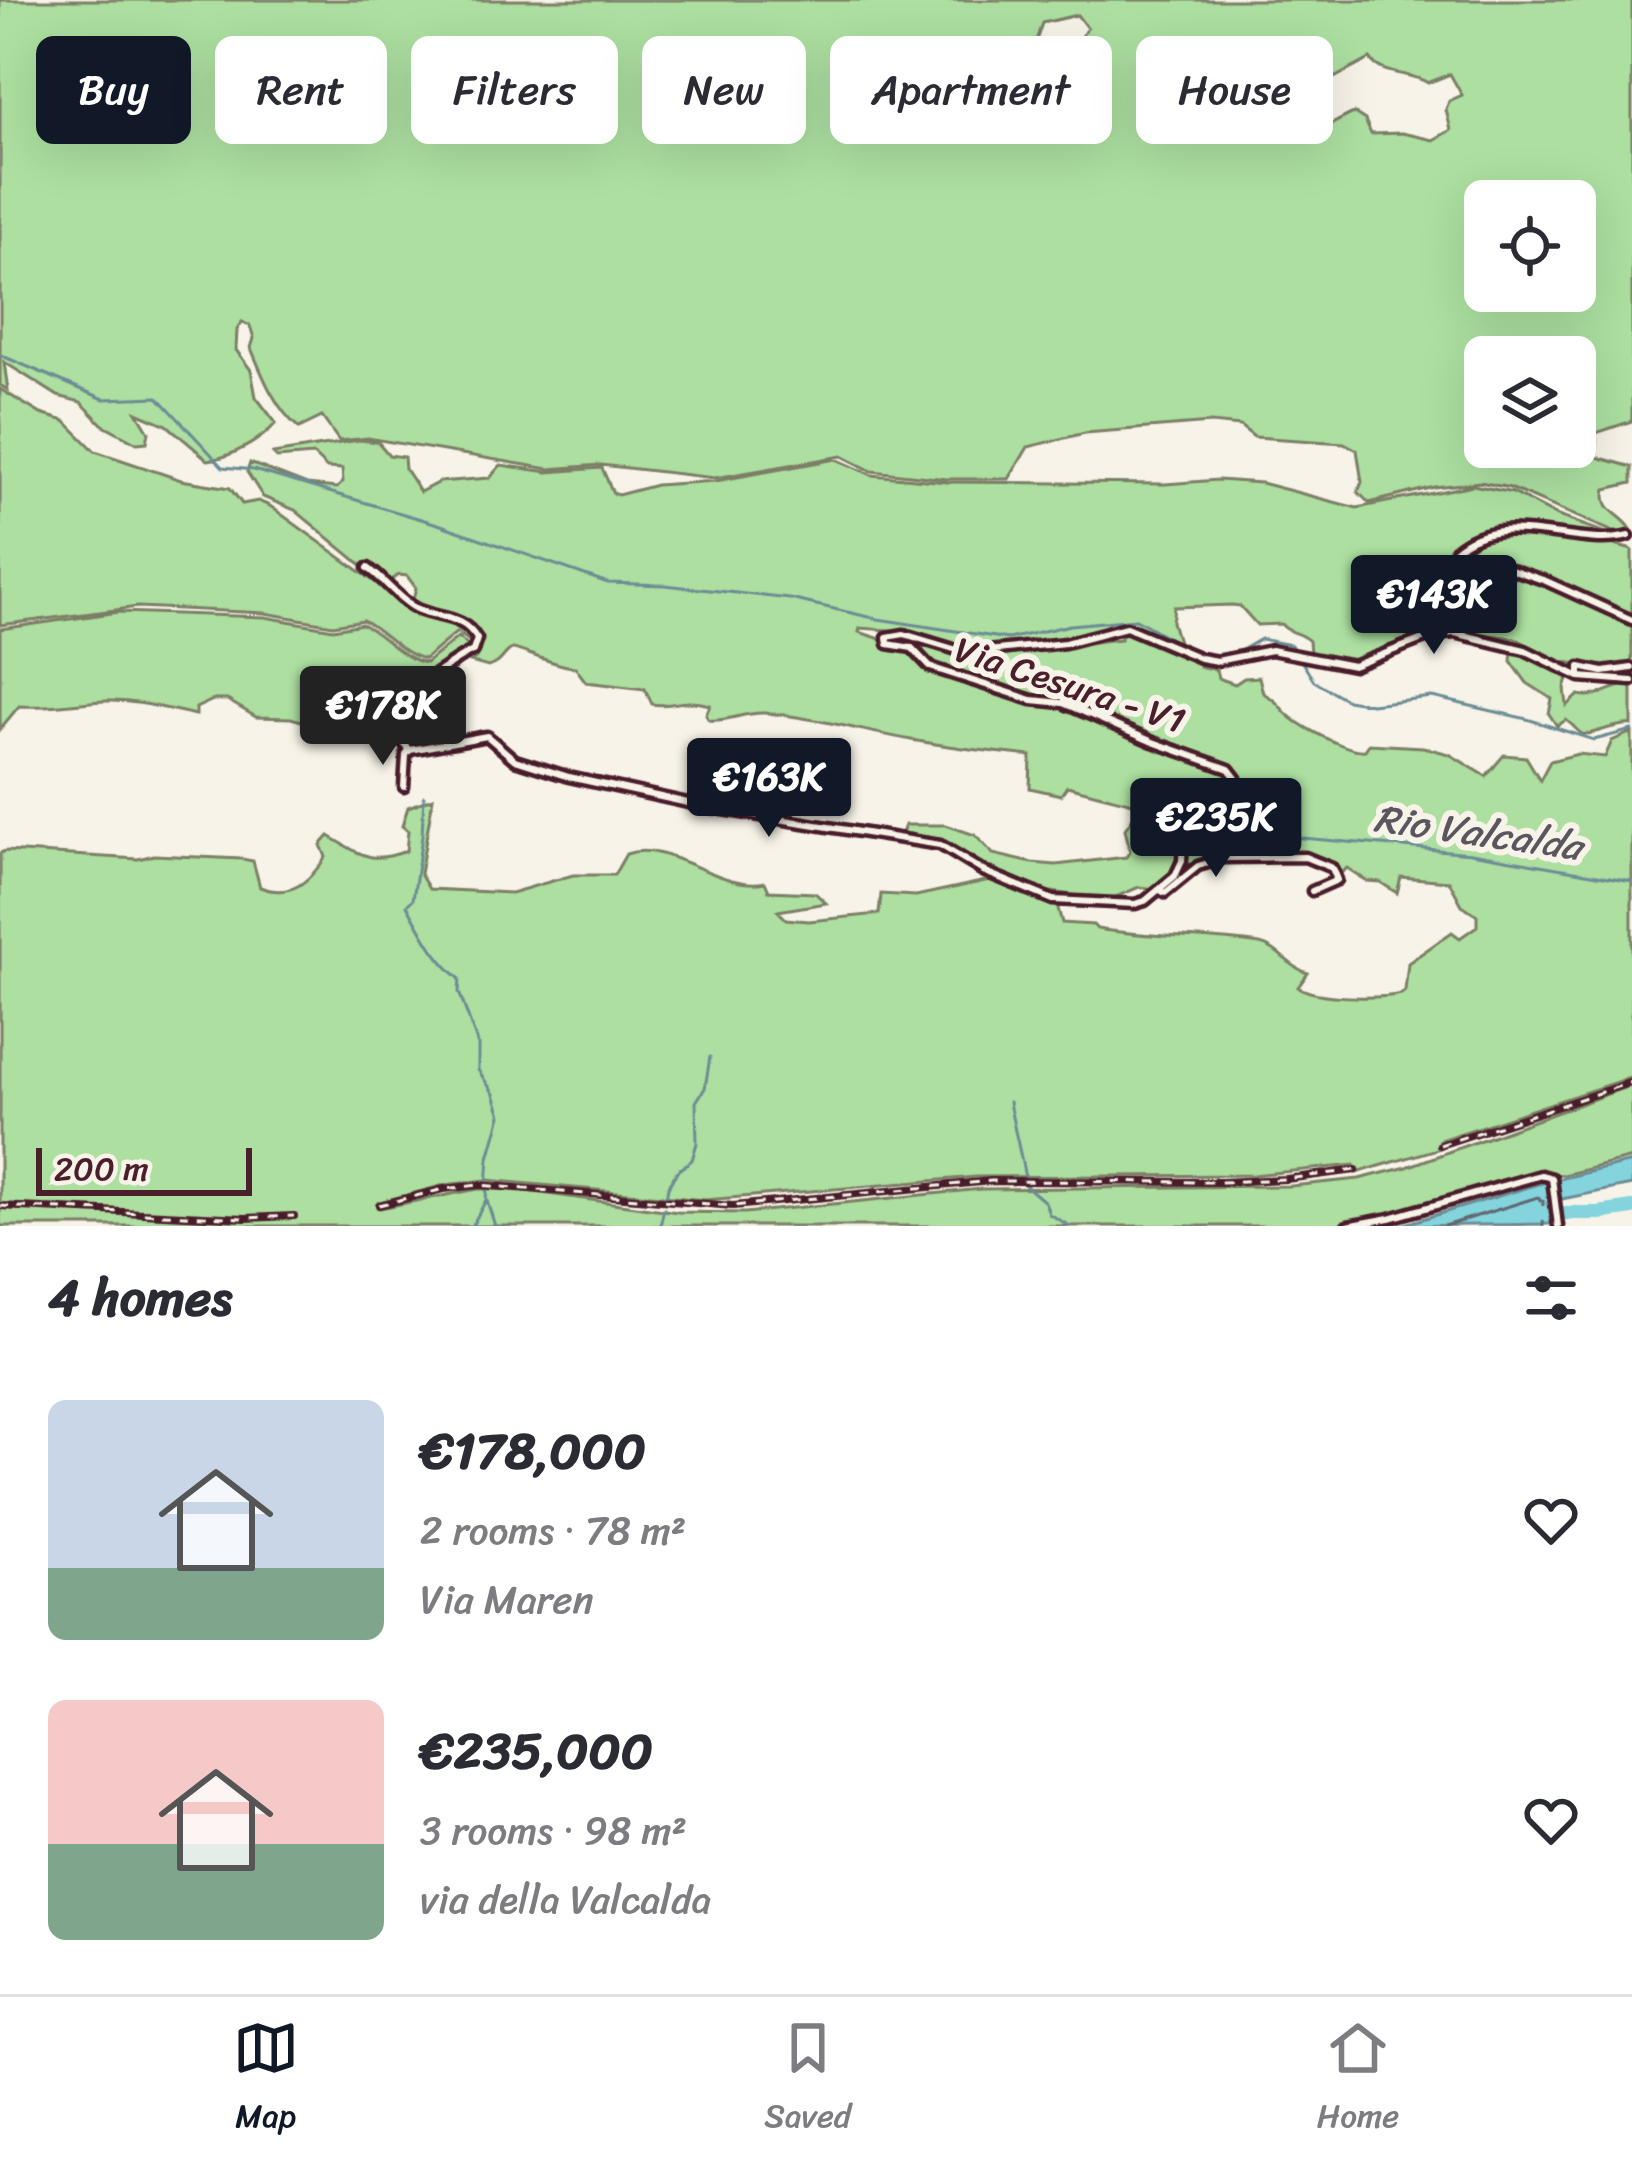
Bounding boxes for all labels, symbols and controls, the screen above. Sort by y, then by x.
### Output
chip: Buy [36,36,191,144]
chip: Rent [215,36,387,144]
chip: Filters [411,36,618,144]
chip: New [642,36,806,144]
chip: Apartment [830,36,1112,144]
chip: House [1136,36,1333,144]
map controls [1464,180,1596,468]
button: locate [1464,180,1596,312]
button: layers [1464,336,1596,468]
pin: €143K [1350,555,1518,657]
text: €143K [1378,559,1490,628]
street label: Via Cesura - V1 [946,618,1194,752]
pin: €178K [299,666,467,768]
text: €178K [327,670,439,739]
pin: €163K [685,738,853,840]
text: €163K [714,742,824,811]
pin: €235K [1132,778,1300,880]
text: €235K [1157,782,1275,851]
water label: Rio Valcalda [1370,783,1590,881]
text: 200 m [54,1140,149,1198]
scale bar [36,1142,252,1195]
text: 4 homes [48,1253,232,1343]
icon: filters [1518,1265,1584,1331]
text: €178,000 [420,1406,646,1496]
icon: home [144,1448,288,1592]
icon: heart [1518,1487,1584,1553]
text: 2 rooms · 78 m² [420,1496,686,1565]
text: Via Maren [420,1565,594,1634]
text: €235,000 [420,1706,653,1796]
icon: home [144,1748,288,1892]
icon: heart [1518,1787,1584,1853]
text: 3 rooms · 98 m² [420,1796,687,1865]
text: via della Valcalda [420,1865,711,1934]
tab: Map [233,2015,299,2145]
tab: Saved [764,2015,851,2145]
tab: Home [1317,2015,1399,2145]

